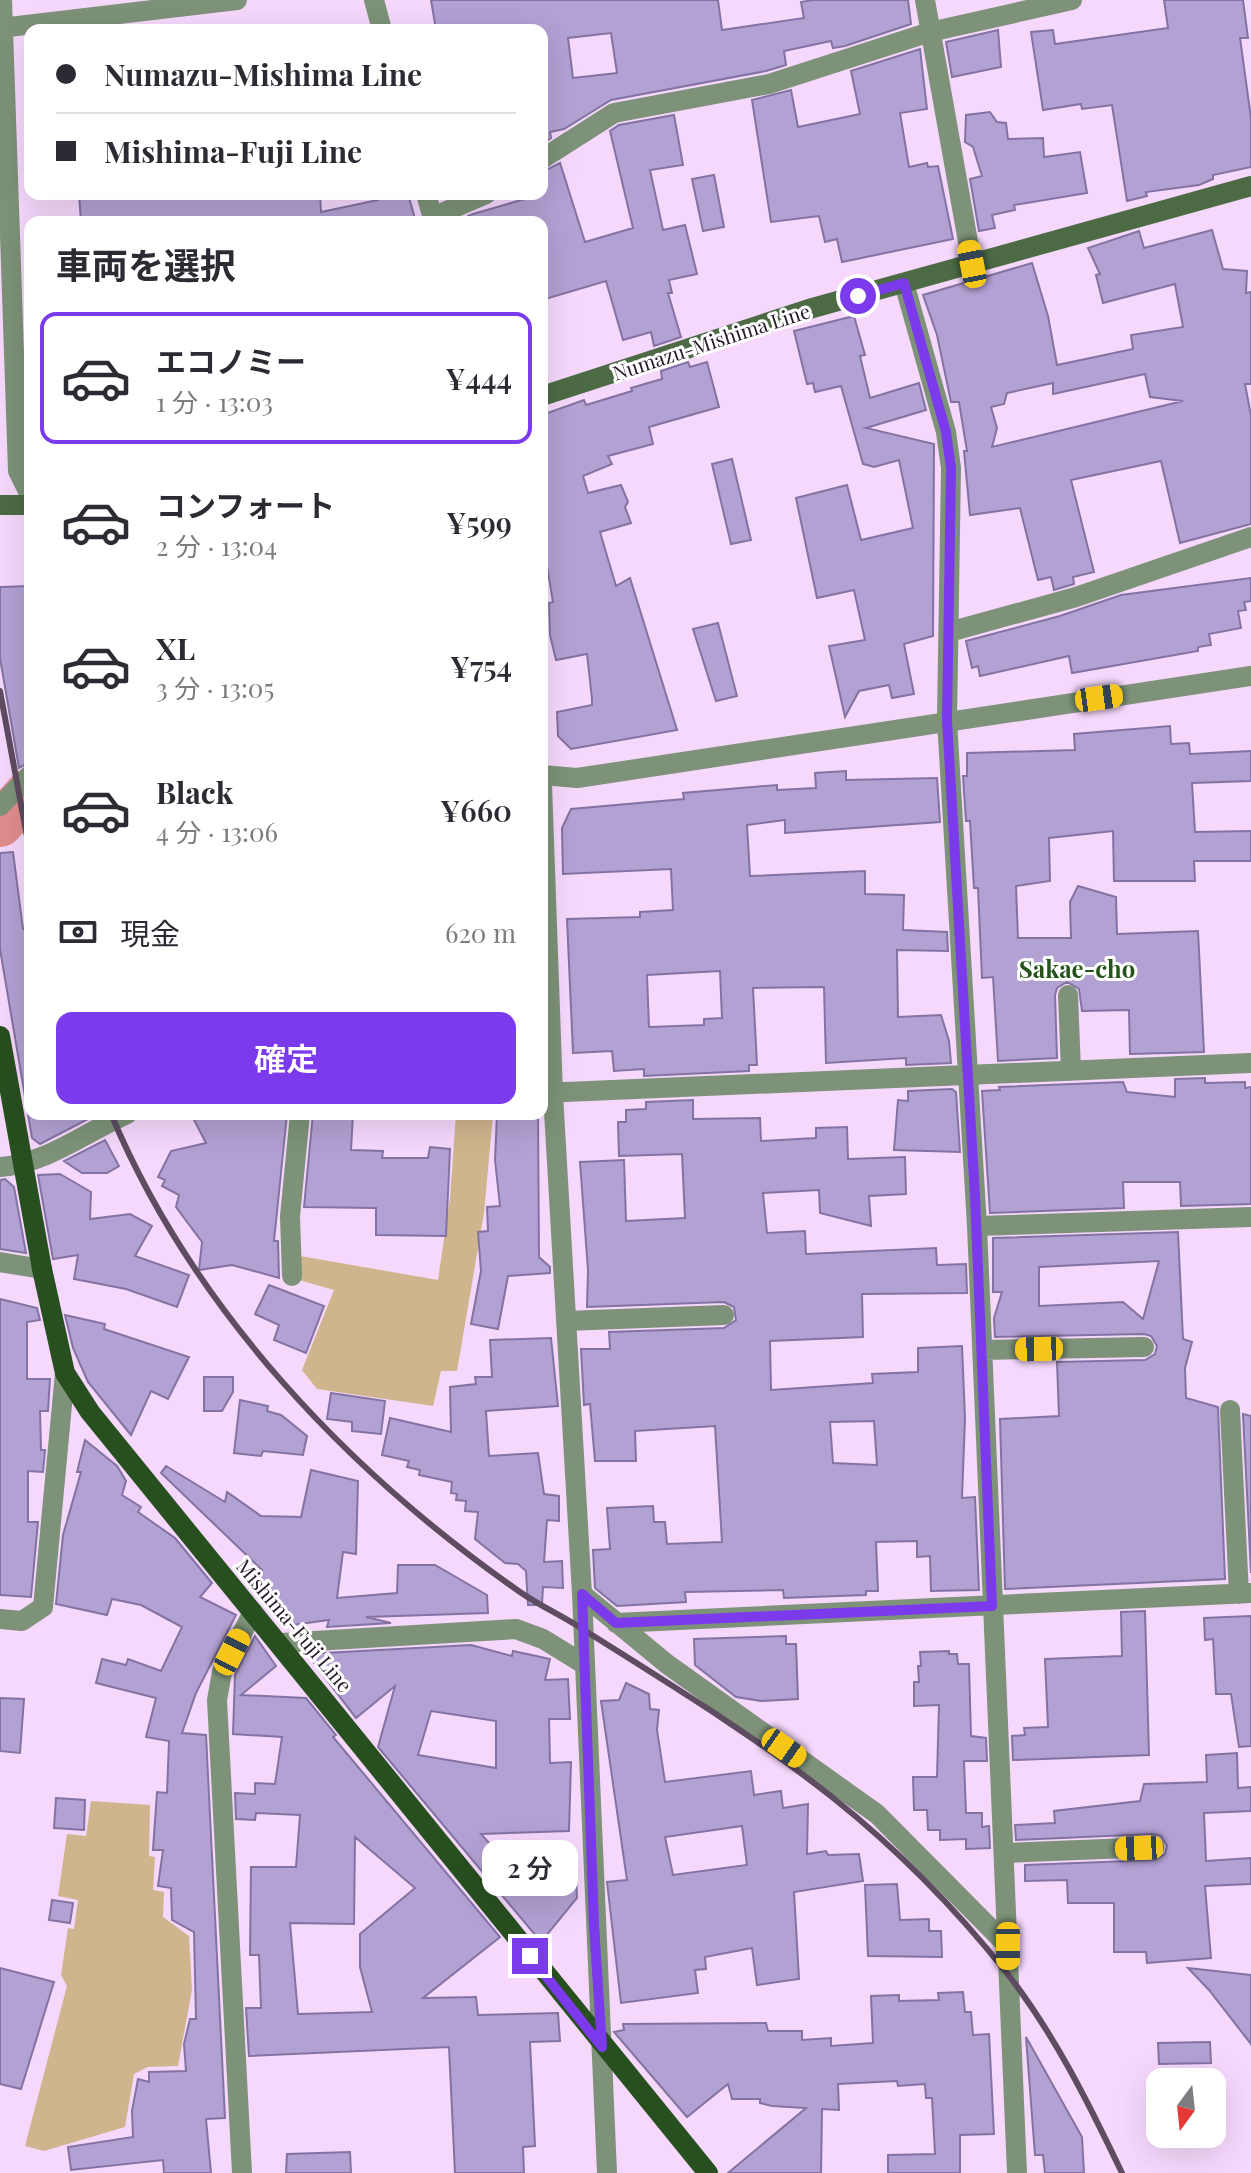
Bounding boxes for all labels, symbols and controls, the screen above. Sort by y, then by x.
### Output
text: Numazu-Mishima Line [104,54,422,94]
text: Mishima-Fuji Line [104,131,362,171]
car [956,238,988,290]
text: 車両を選択 [56,240,236,288]
route start [840,278,876,314]
street label: Numazu-Mishima Line [609,296,813,386]
text: エコノミー [156,341,306,381]
icon: car [60,342,132,414]
text: ¥444 [446,358,512,398]
text: 1 分 · 13:03 [156,384,273,419]
text: コンフォート [156,485,335,525]
icon: car [60,486,132,558]
text: ¥599 [446,502,512,542]
text: 2 分 · 13:04 [156,528,277,563]
text: XL [156,628,195,668]
icon: car [60,630,132,702]
text: ¥754 [450,646,512,686]
text: 3 分 · 13:05 [156,670,274,705]
car [1074,683,1124,713]
text: Black [156,772,233,812]
icon: car [60,774,132,846]
text: ¥660 [440,790,512,830]
text: 4 分 · 13:06 [156,814,278,849]
icon: cash [56,910,100,954]
text: 現金 [120,913,180,953]
text: 620 m [445,915,516,950]
district label: Sakae-cho [1019,952,1135,984]
button: 確定 [56,1012,516,1104]
car [1015,1337,1063,1361]
street label: Mishima-Fuji Line [231,1553,359,1697]
car [210,1625,254,1679]
car [757,1724,811,1772]
car [1115,1835,1163,1861]
callout: 2 分 [482,1840,578,1896]
text: 2 分 [507,1850,553,1885]
car [996,1922,1020,1970]
route end [512,1938,548,1974]
north arrow [1146,2068,1226,2148]
map controls [1146,2068,1226,2148]

